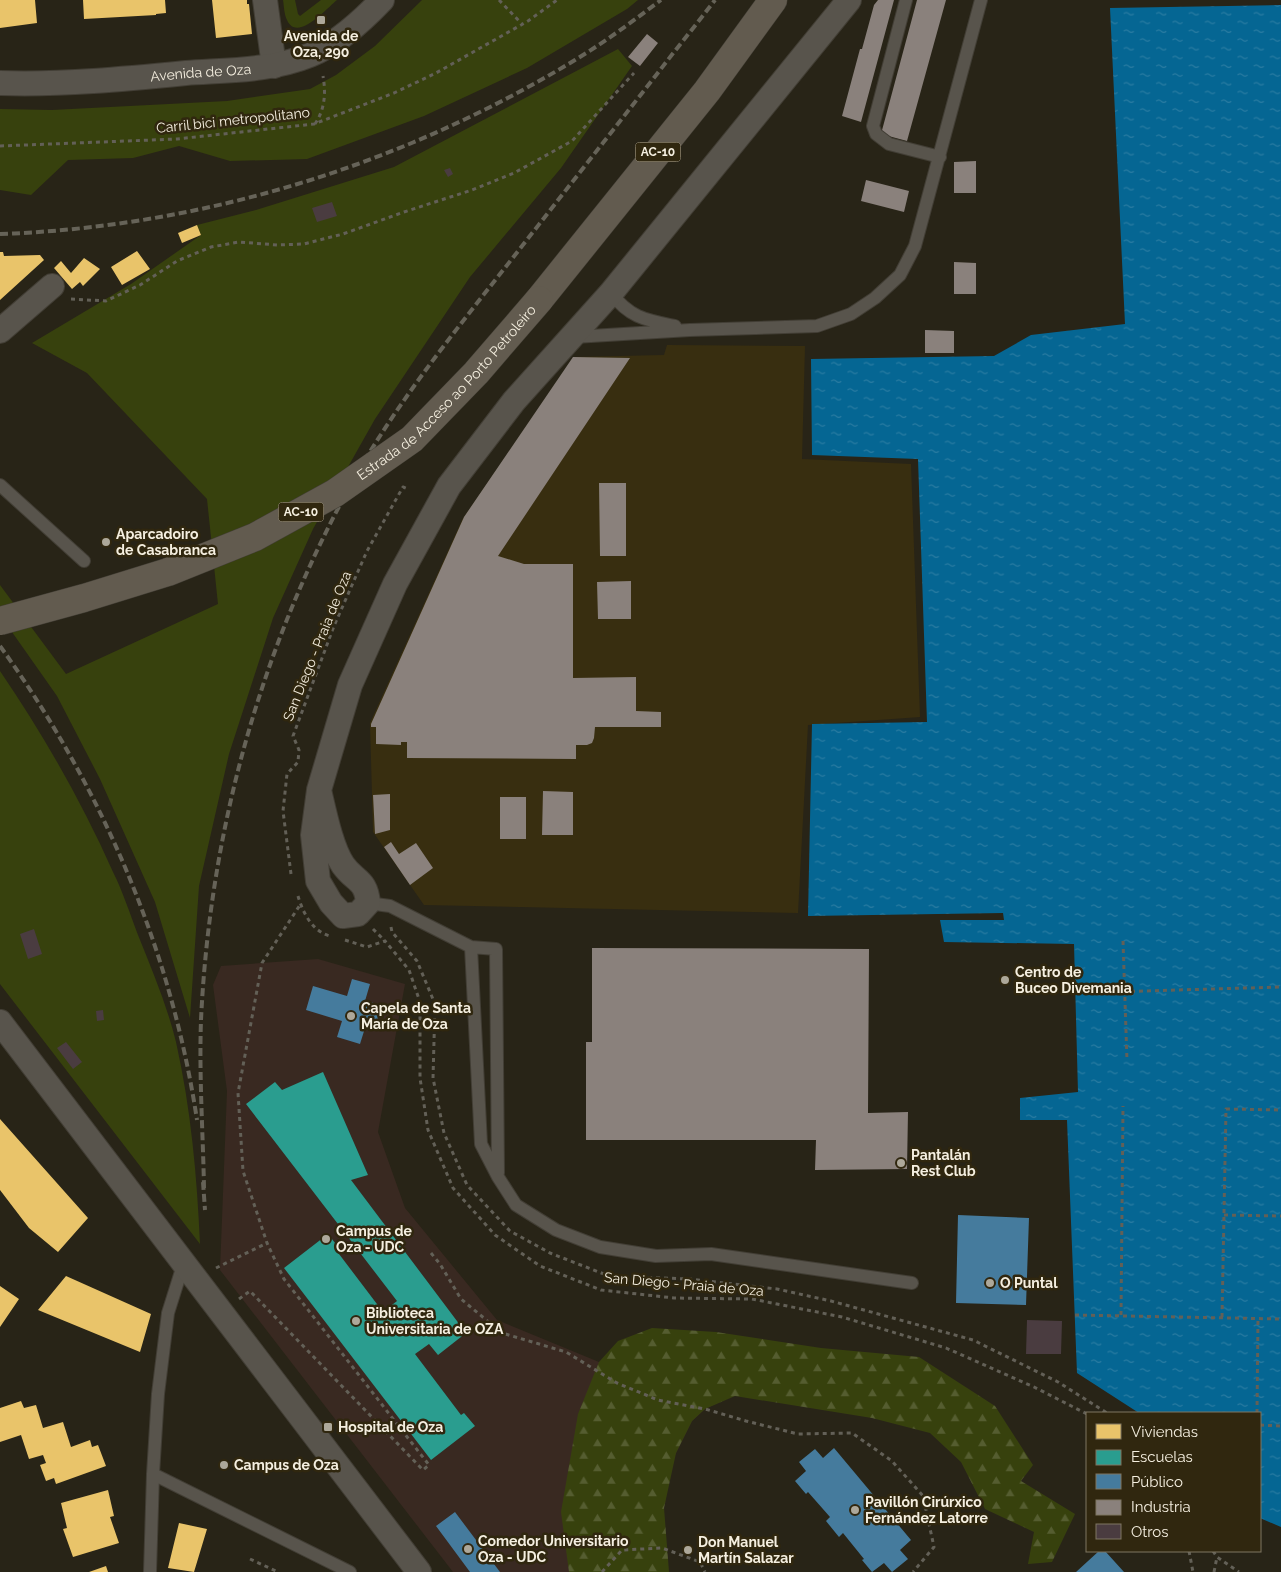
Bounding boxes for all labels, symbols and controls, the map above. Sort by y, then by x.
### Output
marker: Avenida de Oza, 290 [315,14,327,26]
place label: Avenida de Oza, 290 [284,28,359,60]
street label: Avenida de Oza [149,61,252,84]
street label: Carril bici metropolitano [155,104,311,136]
road number: AC-10 [636,142,680,162]
street label: Estrada de Acceso ao Porto Petroleiro [354,302,539,483]
road number: AC-10 [278,502,324,522]
place label: Aparcadoiro de Casabranca [116,526,216,558]
marker: Aparcadoiro de Casabranca [100,536,112,548]
street label: San Diego - Praia de Oza [280,569,354,723]
place label: Centro de Buceo Divemania [1015,964,1132,996]
marker: Centro de Buceo Divemania [999,974,1011,986]
place label: Capela de Santa María de Oza [361,1000,471,1032]
marker: Capela de Santa María de Oza [345,1010,357,1022]
place label: Pantalán Rest Club [911,1147,976,1179]
marker: Pantalán Rest Club [895,1157,907,1169]
place label: Campus de Oza - UDC [336,1223,413,1255]
marker: Campus de Oza - UDC [320,1233,332,1245]
street label: San Diego - Praia de Oza [604,1269,764,1299]
place label: O Puntal [1000,1275,1058,1291]
marker: O Puntal [984,1277,996,1289]
place label: Biblioteca Universitaria de OZA [366,1305,504,1337]
marker: Biblioteca Universitaria de OZA [350,1315,362,1327]
legend [1086,1412,1261,1552]
place label: Hospital de Oza [338,1419,443,1435]
marker: Hospital de Oza [322,1421,334,1433]
text: Viviendas [1131,1423,1198,1441]
text: Escuelas [1131,1448,1193,1466]
place label: Campus de Oza [234,1457,339,1473]
marker: Campus de Oza [218,1459,230,1471]
text: Público [1131,1473,1183,1491]
place label: Pavillón Cirúrxico Fernández Latorre [865,1494,989,1526]
text: Industria [1131,1498,1191,1516]
marker: Pavillón Cirúrxico Fernández Latorre [849,1504,861,1516]
text: Otros [1131,1523,1168,1541]
place label: Comedor Universitario Oza - UDC [478,1533,629,1565]
place label: Don Manuel Martín Salazar [698,1534,794,1566]
marker: Comedor Universitario Oza - UDC [462,1543,474,1555]
marker: Don Manuel Martín Salazar [682,1544,694,1556]

